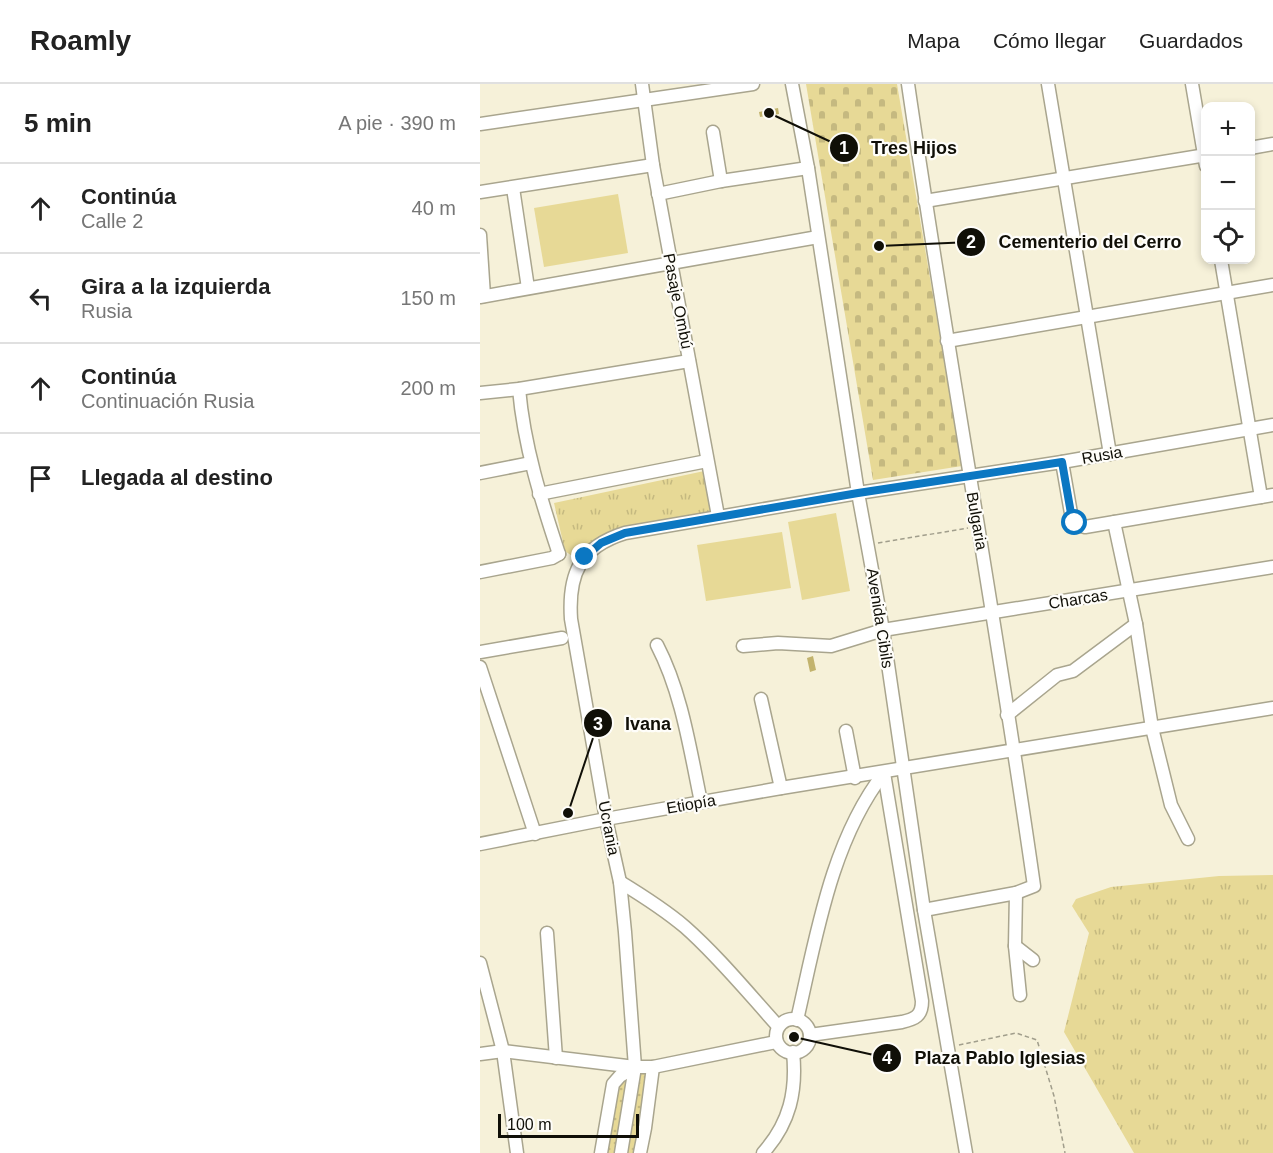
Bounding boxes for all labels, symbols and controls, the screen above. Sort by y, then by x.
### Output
text: Roamly [30,25,131,56]
text: Mapa [907,29,960,52]
text: Cómo llegar [993,29,1106,52]
text: Guardados [1139,29,1243,52]
map controls [1201,102,1255,264]
button: + [1201,102,1255,156]
text: 5 min [24,108,92,138]
text: A pie · 390 m [338,112,456,134]
callout: Tres Hijos [829,130,969,166]
text: 1 [839,138,849,158]
text: Tres Hijos [871,138,957,158]
button: − [1201,156,1255,210]
text: Continúa [81,184,176,209]
icon: ahead [24,192,57,225]
text: 40 m [412,197,456,219]
text: Calle 2 [81,210,143,232]
button: locate [1201,210,1255,264]
callout: Cementerio del Cerro [956,224,1193,260]
text: 2 [966,232,976,252]
text: Cementerio del Cerro [998,232,1182,252]
street label: Pasaje Ombú [660,252,696,350]
text: Gira a la izquierda [81,274,271,299]
icon: left [24,282,57,315]
text: 150 m [400,287,456,309]
text: Rusia [81,300,132,322]
text: Continúa [81,364,176,389]
icon: ahead [24,372,57,405]
text: 200 m [400,377,456,399]
text: Continuación Rusia [81,390,254,412]
street label: Rusia [1080,443,1124,467]
icon: arrive [24,462,57,495]
text: Llegada al destino [81,465,273,490]
street label: Bulgaria [964,491,990,551]
route start [1061,509,1087,535]
route end [571,543,597,569]
street label: Avenida Cibils [864,567,896,669]
street label: Charcas [1047,586,1109,612]
callout: Ivana [583,705,684,741]
text: 3 [593,714,603,734]
text: Ivana [625,714,672,734]
street label: Etiopía [665,791,717,817]
street label: Ucrania [595,799,623,857]
callout: Plaza Pablo Iglesias [872,1040,1097,1076]
text: 4 [882,1048,892,1068]
text: Plaza Pablo Iglesias [914,1048,1086,1068]
scale bar [498,1111,639,1138]
text: 100 m [507,1116,551,1133]

